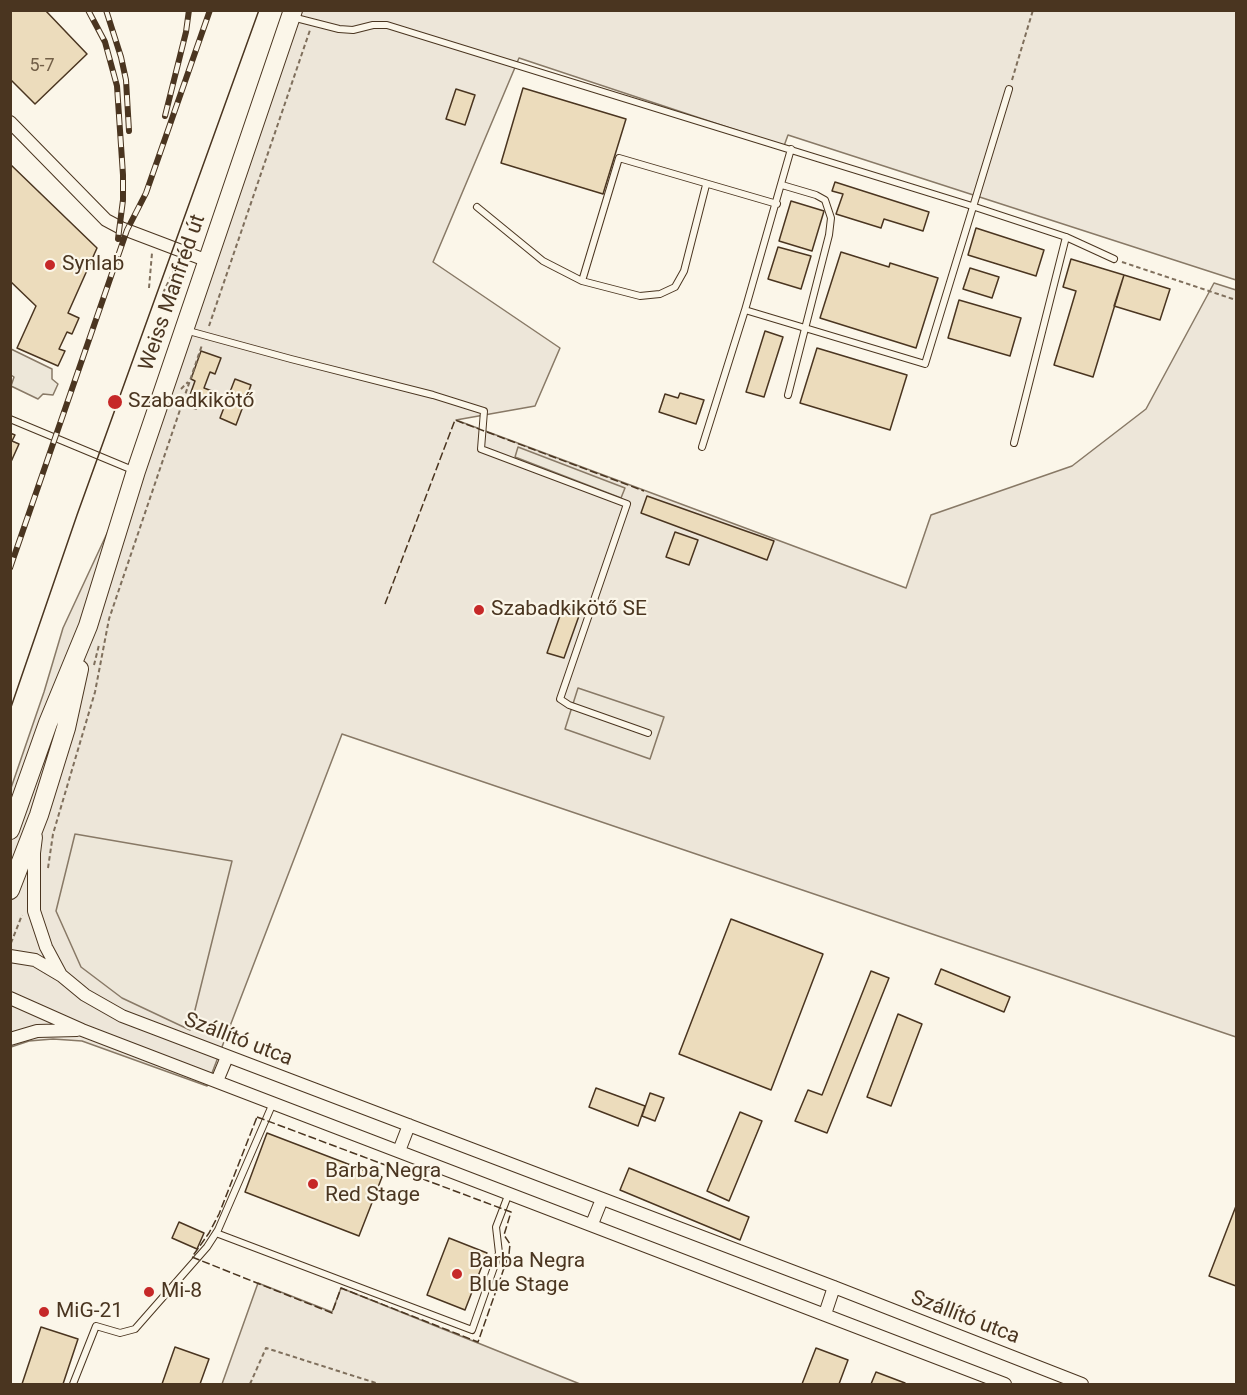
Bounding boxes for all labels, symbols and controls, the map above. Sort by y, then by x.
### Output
house number: 5-7 [29,55,55,77]
street label: Weiss Manfréd út [134,212,212,374]
place label: Synlab [62,252,124,278]
marker: Synlab [43,258,57,272]
place label: Szabadkikötő [128,389,254,415]
marker: Szabadkikötő [106,393,124,411]
place label: Szabadkikötő SE [491,597,647,623]
marker: Szabadkikötő SE [472,603,486,617]
street label: Szállító utca [180,1008,296,1072]
place label: Barba Negra Red Stage [325,1159,441,1209]
marker: Barba Negra Red Stage [306,1177,320,1191]
place label: Barba Negra Blue Stage [469,1249,585,1299]
marker: Barba Negra Blue Stage [450,1267,464,1281]
place label: Mi-8 [161,1279,202,1305]
marker: Mi-8 [142,1285,156,1299]
street label: Szállító utca [907,1286,1023,1350]
place label: MiG-21 [56,1299,123,1325]
marker: MiG-21 [37,1305,51,1319]

